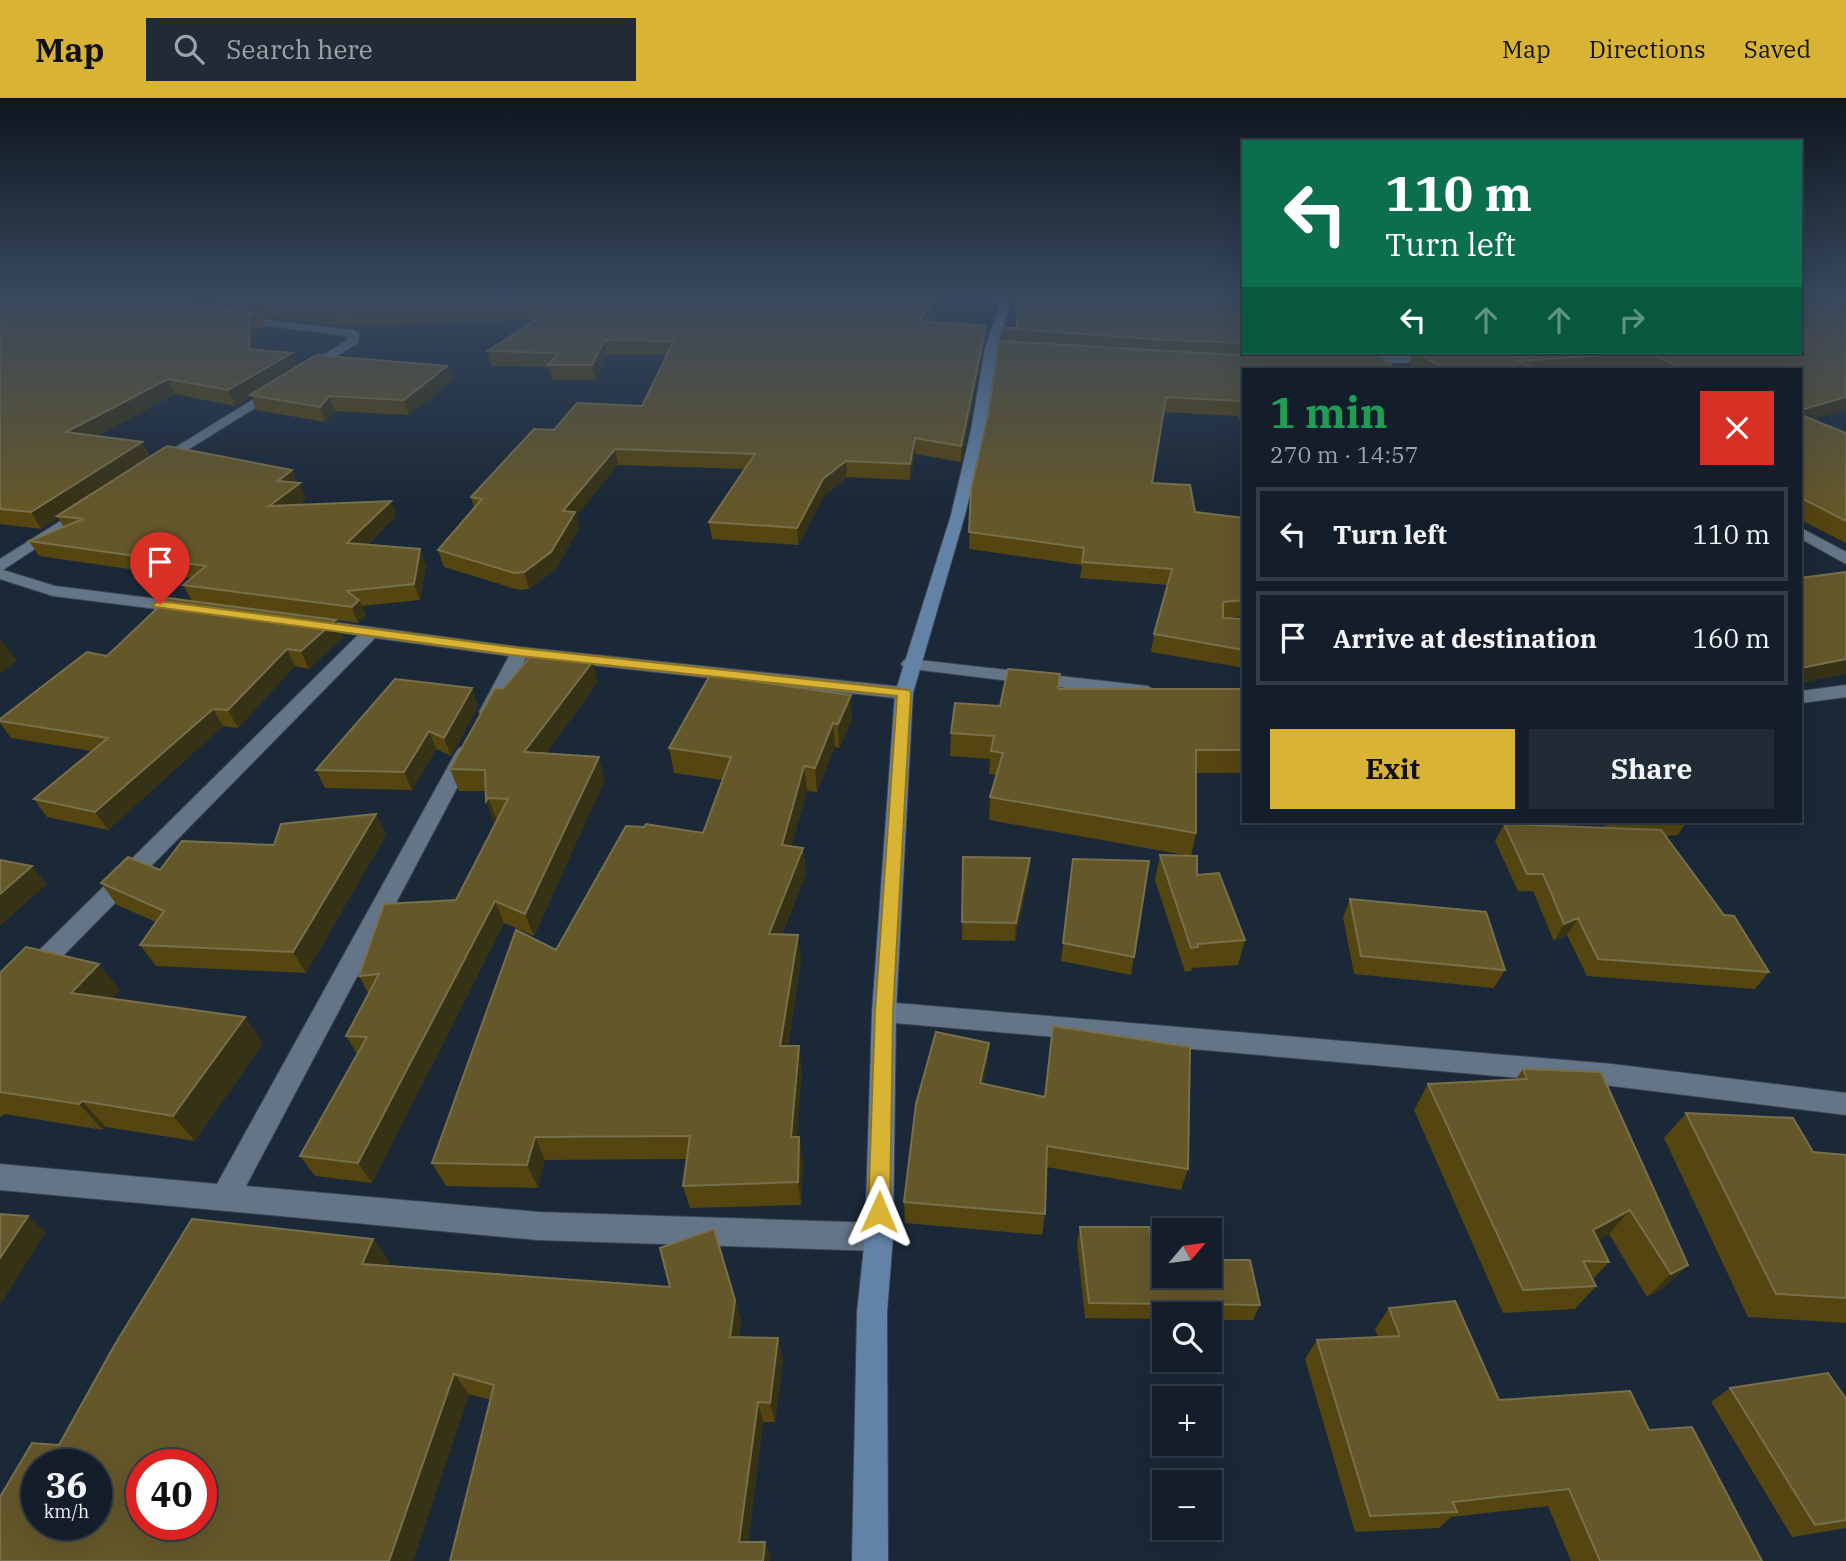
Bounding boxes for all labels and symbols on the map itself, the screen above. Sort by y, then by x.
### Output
pin [130,532,190,604]
position arrow [842,1175,916,1249]
north arrow [1152,1218,1222,1288]
speed limit sign: 40 [126,1449,217,1540]

